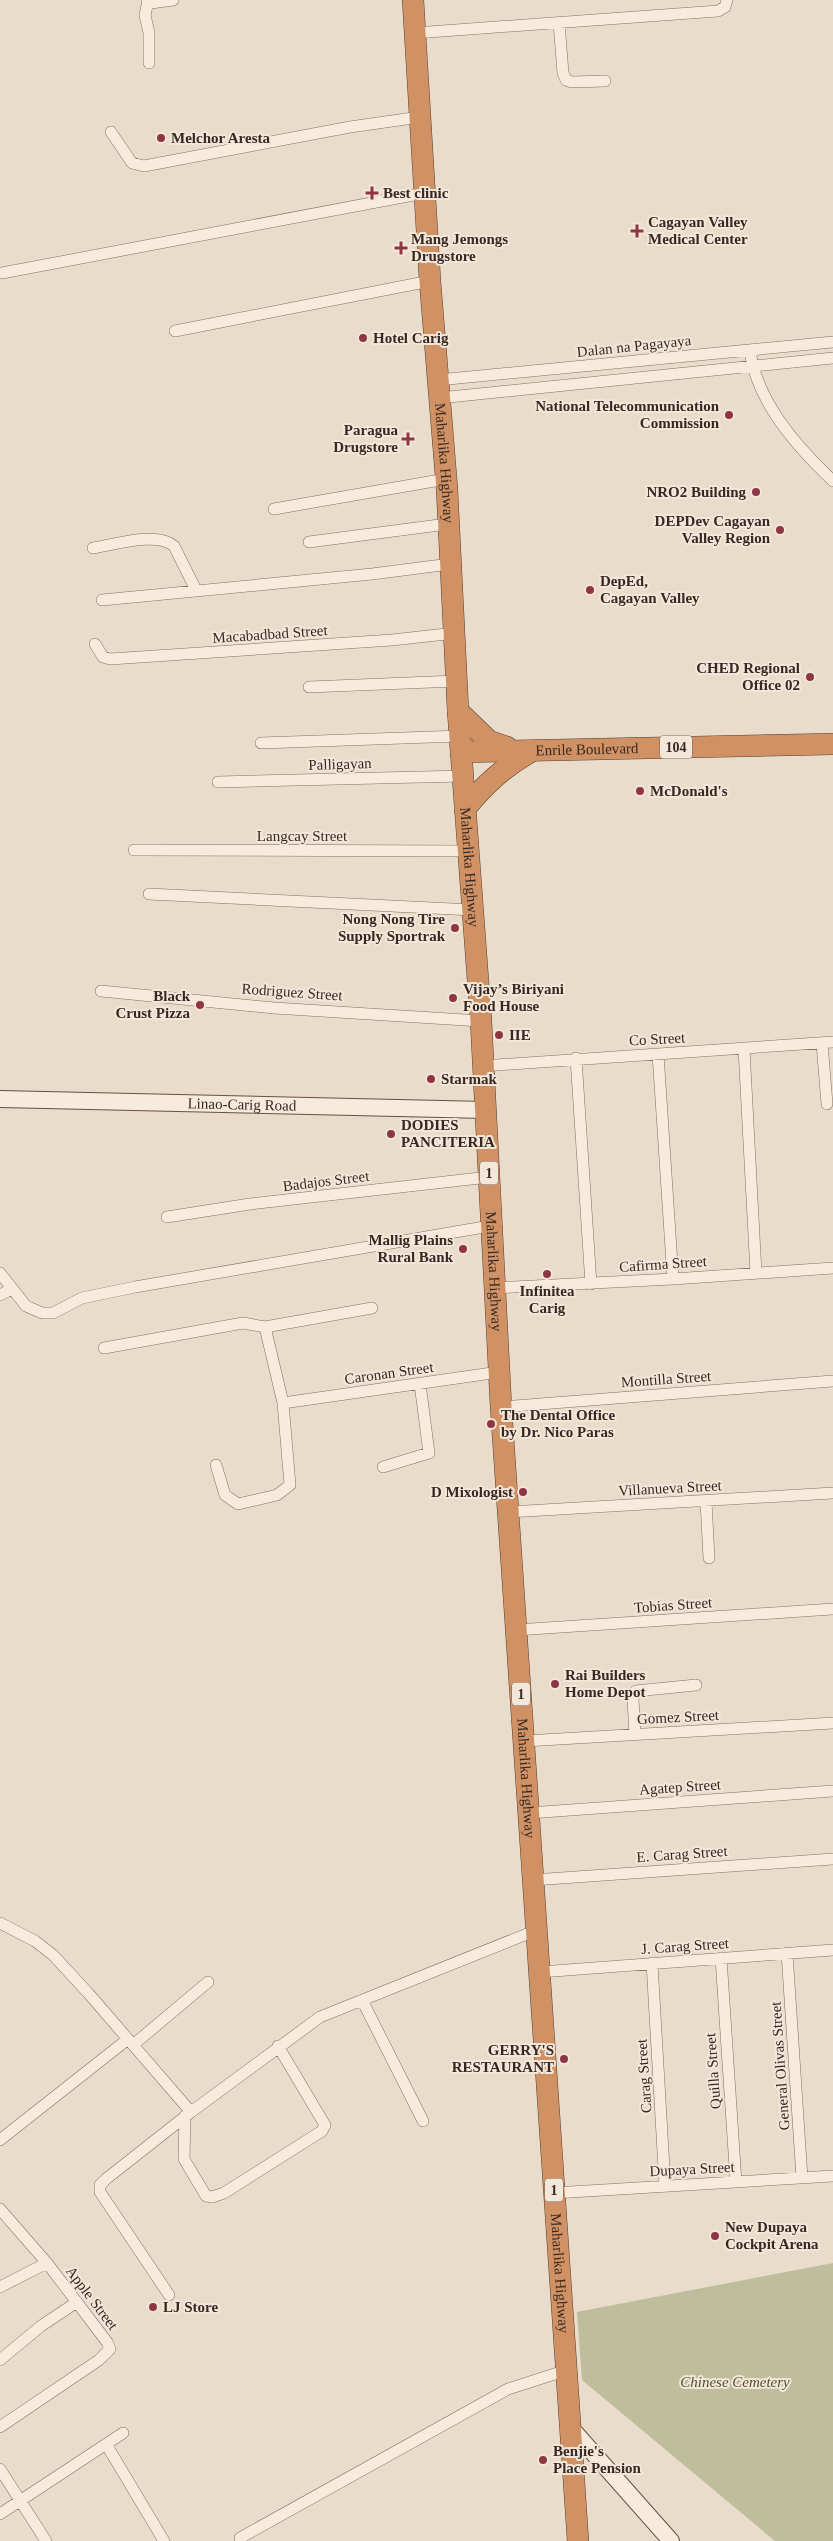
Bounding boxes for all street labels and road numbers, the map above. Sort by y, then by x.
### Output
street label: Dalan na Pagayaya [576,332,692,360]
street label: Maharlika Highway [432,402,457,524]
street label: Macabadbad Street [212,622,329,646]
road number: 104 [660,736,692,759]
street label: Enrile Boulevard [535,740,639,758]
street label: Palligayan [308,755,372,773]
street label: Maharlika Highway [457,806,482,928]
street label: Langcay Street [257,828,348,844]
street label: Rodriguez Street [241,980,344,1004]
street label: Co Street [628,1029,686,1048]
street label: Linao-Carig Road [187,1095,297,1114]
road number: 1 [480,1162,498,1184]
street label: Badajos Street [282,1168,371,1194]
street label: Maharlika Highway [483,1211,505,1332]
street label: Cafirma Street [619,1253,708,1275]
street label: Caronan Street [344,1359,435,1387]
street label: Montilla Street [620,1368,712,1390]
street label: Villanueva Street [618,1477,723,1499]
street label: Tobias Street [633,1594,714,1616]
road number: 1 [512,1682,530,1706]
street label: Gomez Street [637,1707,720,1727]
street label: Maharlika Highway [514,1718,538,1839]
street label: Agatep Street [639,1776,722,1798]
street label: E. Carag Street [636,1843,729,1865]
street label: J. Carag Street [641,1935,730,1957]
street label: General Olivas Street [767,2000,792,2131]
street label: Quilla Street [702,2032,724,2110]
street label: Carag Street [633,2037,655,2114]
street label: Dupaya Street [649,2159,736,2179]
road number: 1 [545,2178,563,2202]
street label: Maharlika Highway [548,2213,572,2334]
street label: Apple Street [63,2263,122,2334]

